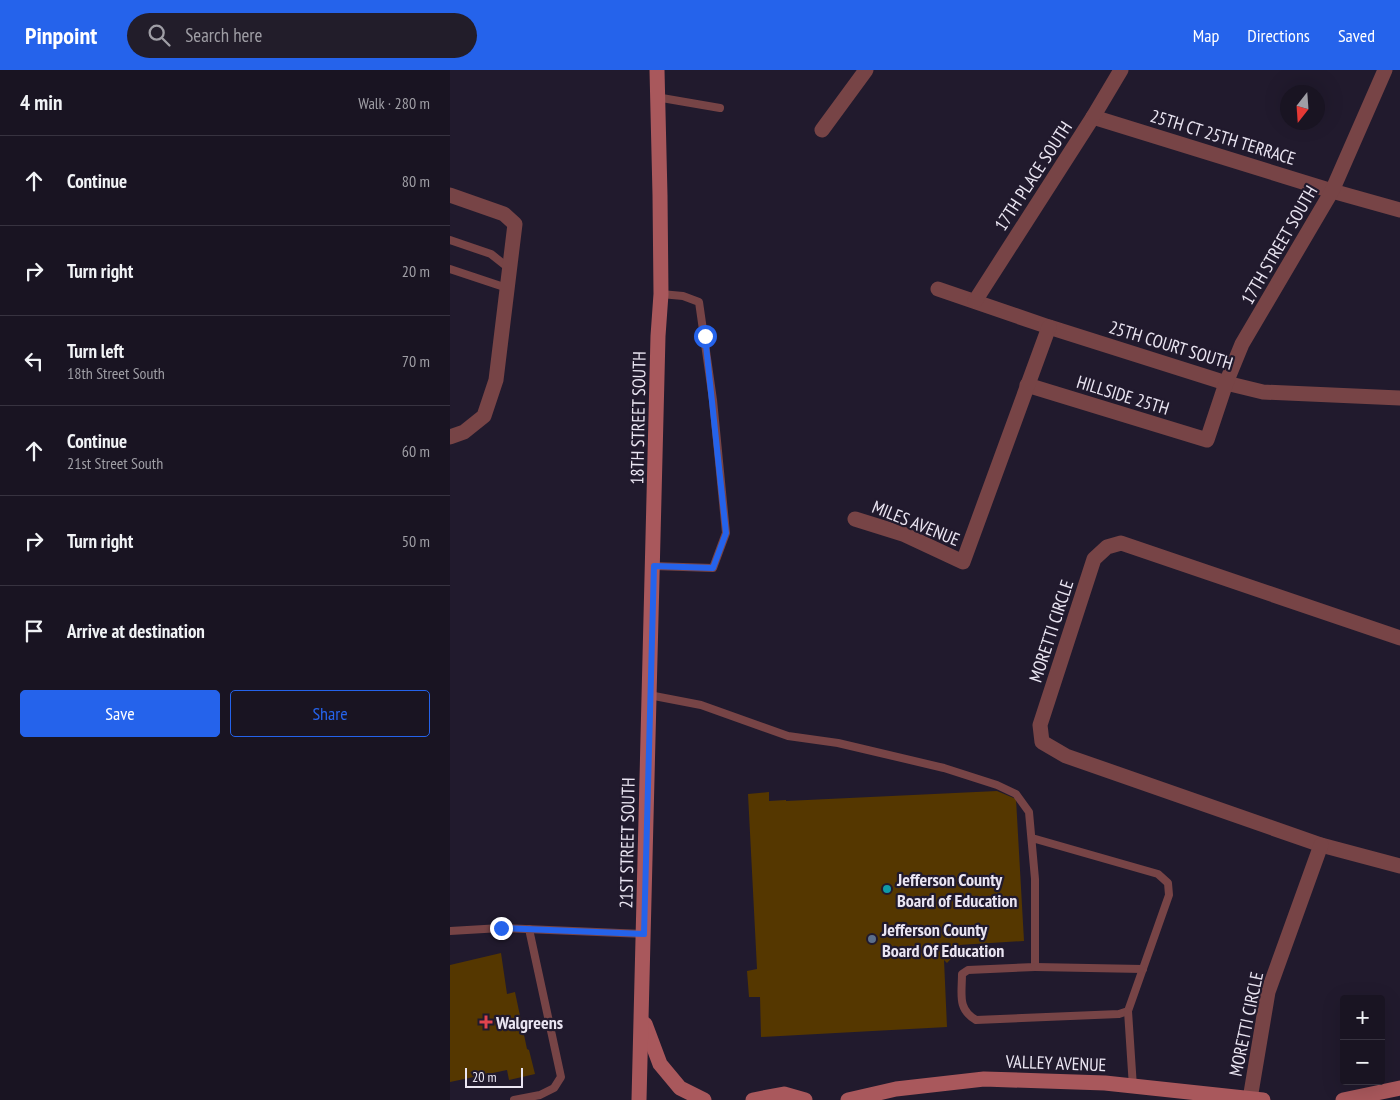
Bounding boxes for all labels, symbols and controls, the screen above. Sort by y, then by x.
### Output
search box [127,13,477,58]
text: Pinpoint [25,20,97,51]
icon: search [145,21,173,49]
text: Search here [185,23,262,47]
text: Map [1193,24,1219,47]
text: Directions [1247,24,1310,47]
text: Saved [1338,24,1375,47]
north arrow [1280,85,1325,130]
text: 4 min [20,89,62,116]
text: Walk · 280 m [358,93,430,113]
street label: 25TH CT 25TH TERRACE [1148,104,1298,170]
street label: 17TH PLACE SOUTH [989,117,1077,235]
icon: ahead [20,167,48,195]
text: Continue [67,169,127,193]
text: 80 m [402,171,430,191]
street label: 17TH STREET SOUTH [1236,181,1322,309]
icon: right [20,257,48,285]
text: Turn right [67,259,133,283]
text: 20 m [402,261,430,281]
street label: 25TH COURT SOUTH [1106,315,1236,375]
route start [694,325,717,348]
text: Turn left [67,339,124,363]
icon: left [20,347,48,375]
text: 70 m [402,351,430,371]
street label: 18TH STREET SOUTH [625,351,651,485]
text: 18th Street South [67,363,165,383]
street label: HILLSIDE 25TH [1074,370,1172,420]
text: Continue [67,429,127,453]
icon: ahead [20,437,48,465]
text: 60 m [402,441,430,461]
text: 21st Street South [67,453,163,473]
street label: MILES AVENUE [869,495,963,551]
icon: right [20,527,48,555]
text: Turn right [67,529,133,553]
text: 50 m [402,531,430,551]
street label: MORETTI CIRCLE [1024,577,1078,685]
icon: arrive [20,617,48,645]
text: Arrive at destination [67,619,205,643]
button: Save [20,690,220,737]
button: Share [230,690,430,737]
street label: 21ST STREET SOUTH [614,777,640,909]
place label: Jefferson County Board of Education [896,868,1017,912]
marker: Jefferson County Board of Education [881,883,893,895]
route end [490,917,513,940]
place label: Jefferson County Board Of Education [881,918,1004,962]
marker: Jefferson County Board Of Education [866,933,878,945]
street label: MORETTI CIRCLE [1224,970,1268,1078]
map controls [1340,995,1385,1085]
button: + [1340,995,1385,1040]
place label: Walgreens [495,1011,563,1034]
marker: Walgreens [480,1016,492,1028]
button: − [1340,1040,1385,1085]
street label: VALLEY AVENUE [1004,1050,1107,1076]
scale bar [465,1065,522,1088]
text: 20 m [472,1068,497,1086]

